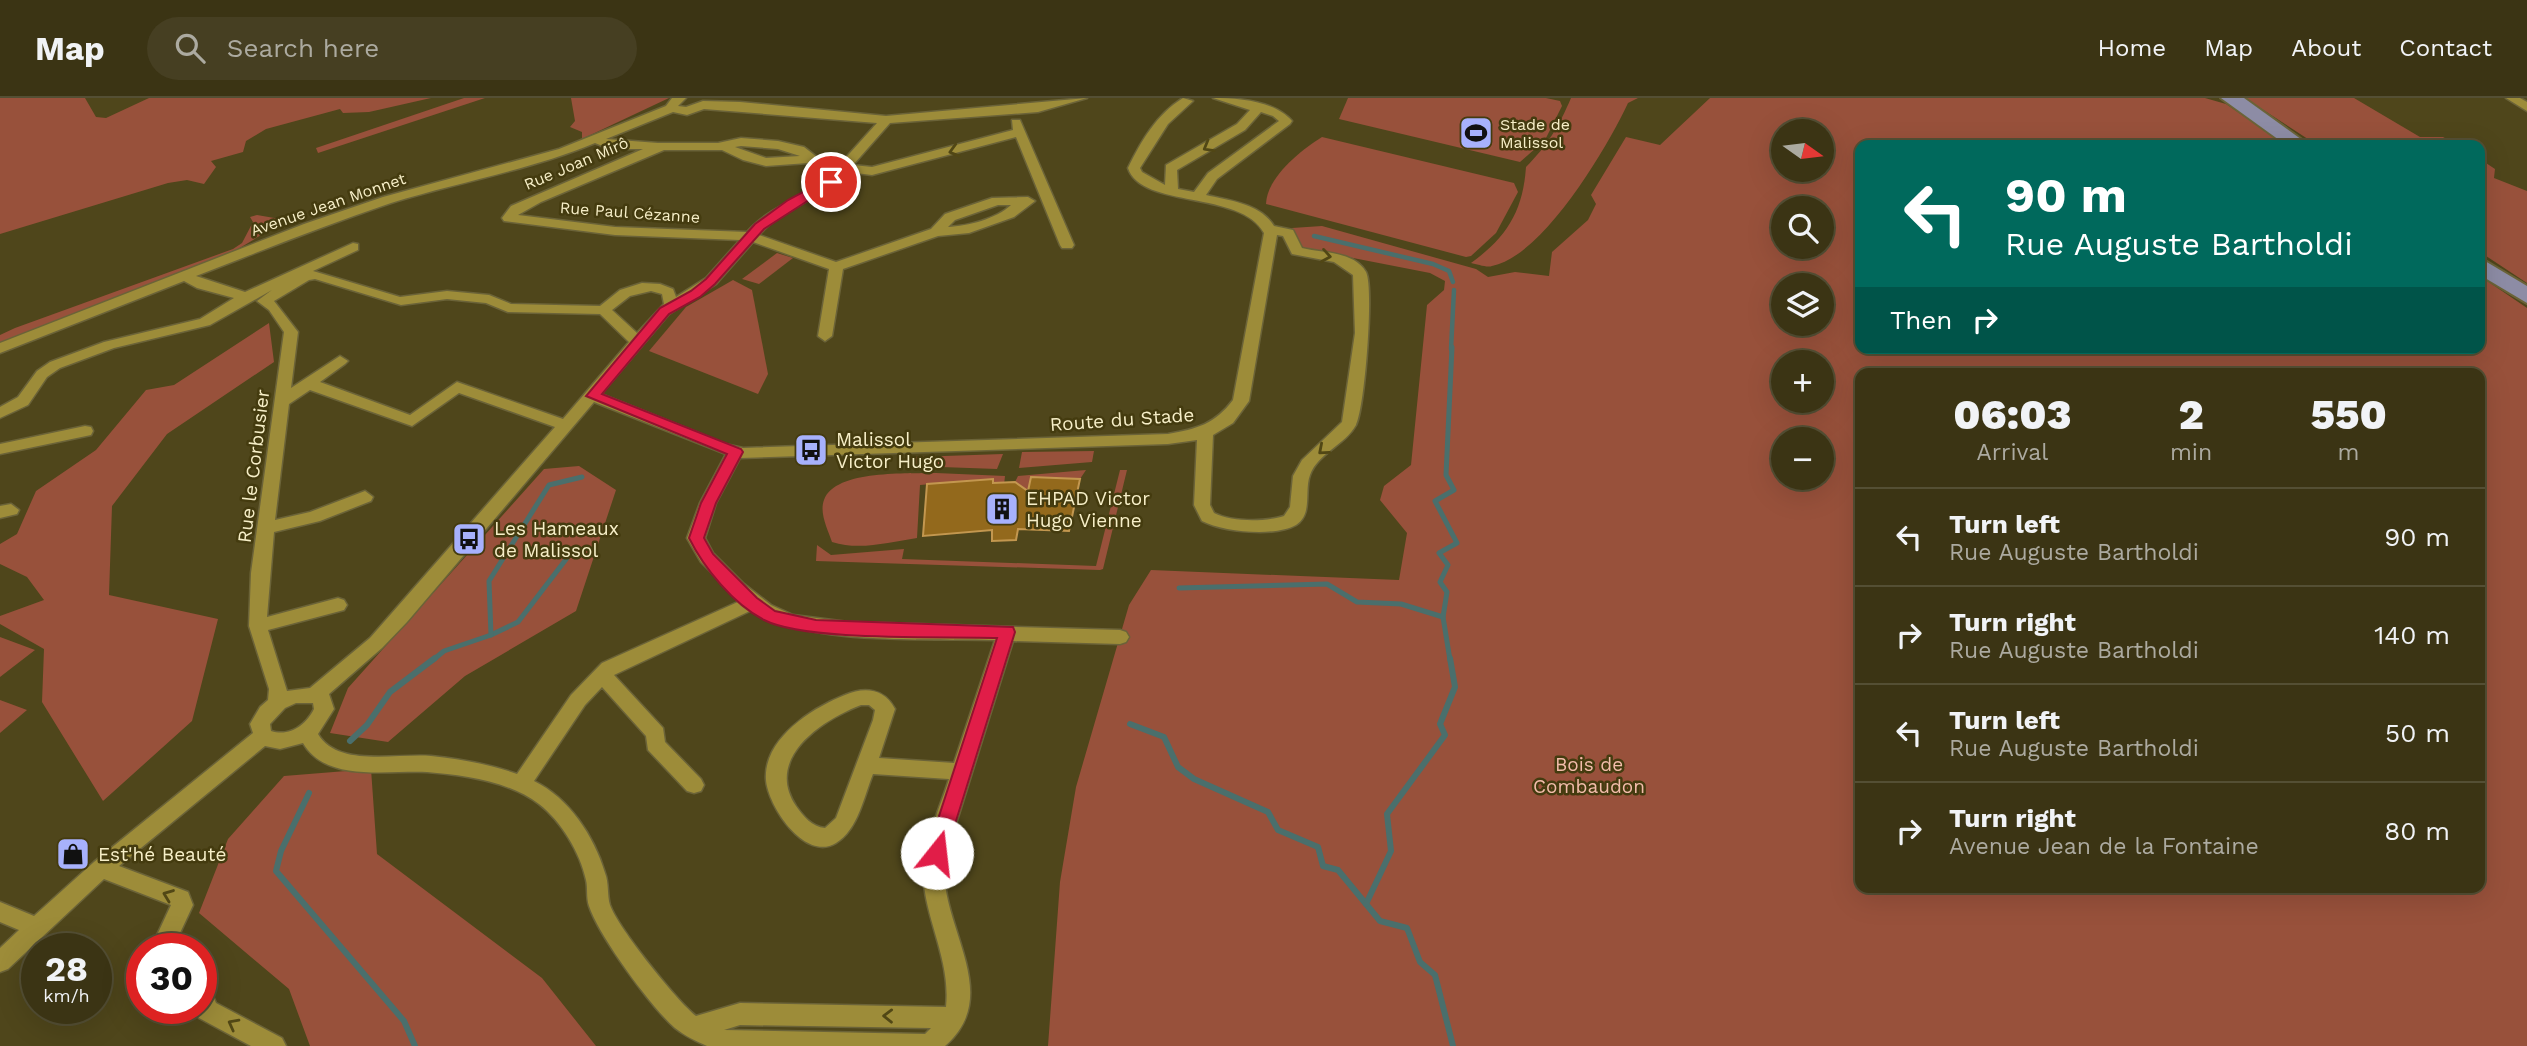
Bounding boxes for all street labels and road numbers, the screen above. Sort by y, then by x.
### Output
street label: Rue Joan Mirô [521,133,631,194]
street label: Avenue Jean Monnet [248,169,409,240]
street label: Rue Paul Cézanne [559,198,701,227]
street label: Rue le Corbusier [233,388,274,544]
street label: Route du Stade [1049,403,1195,436]

